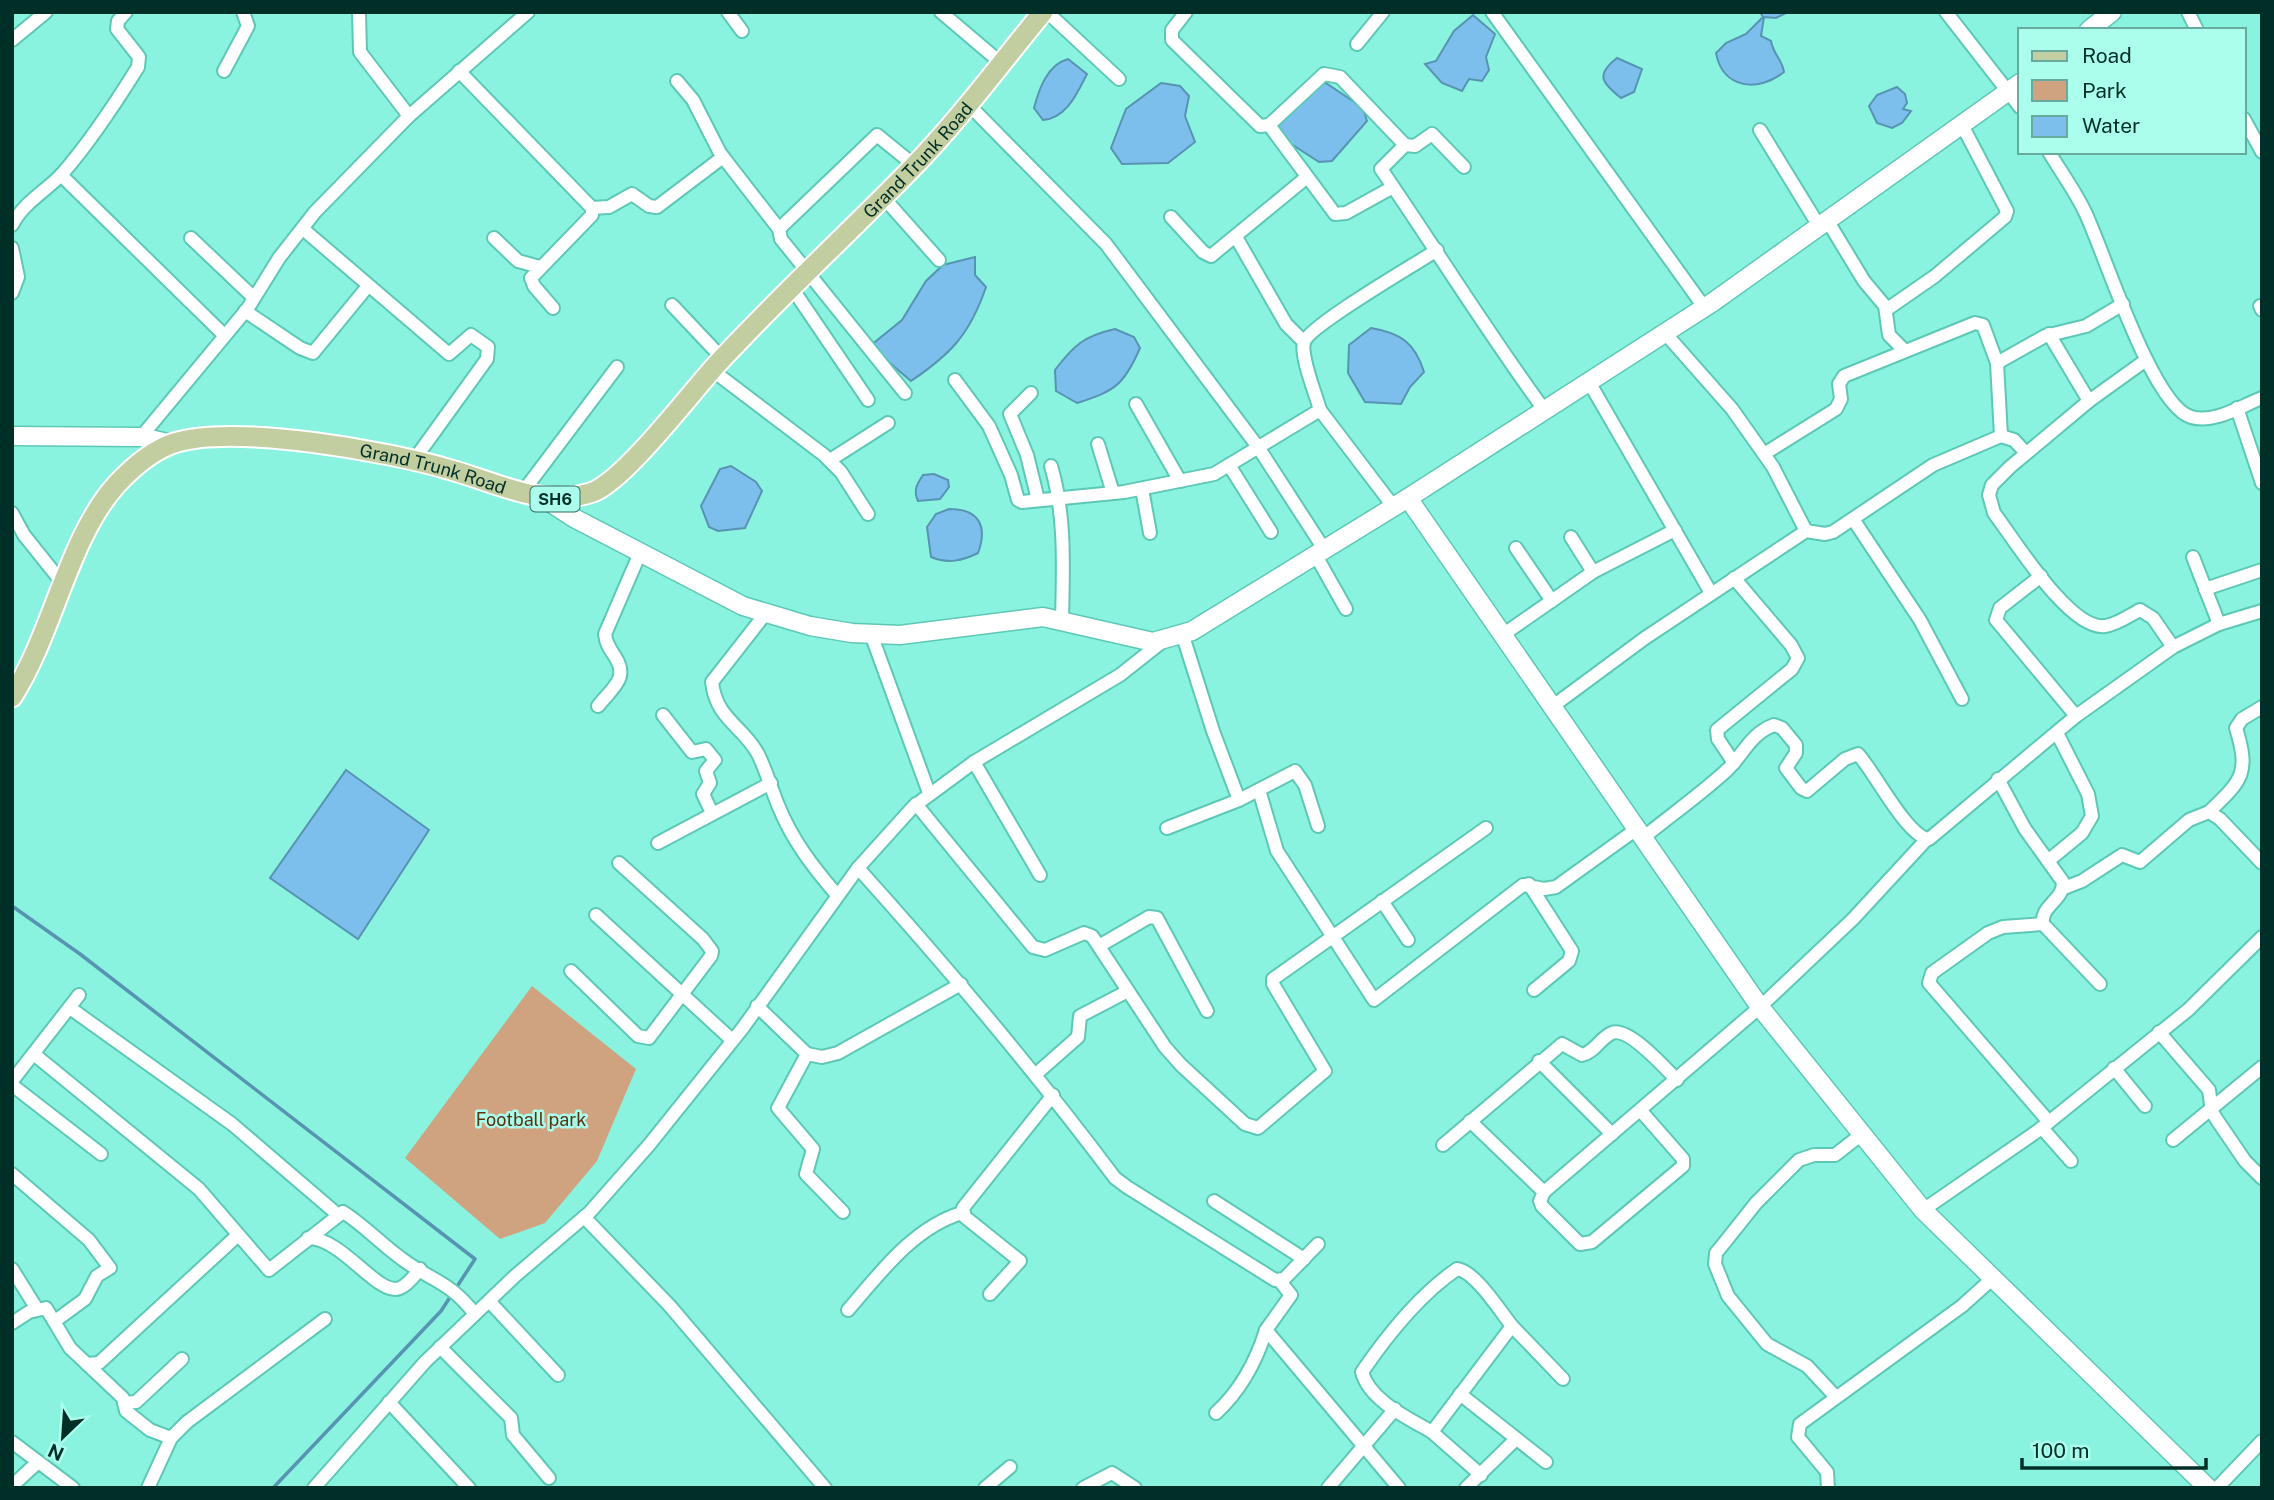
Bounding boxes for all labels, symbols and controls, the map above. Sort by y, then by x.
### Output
legend [2018,28,2246,154]
text: Road [2082,43,2132,68]
text: Park [2082,78,2127,103]
street label: Grand Trunk Road [859,98,977,222]
text: Water [2082,113,2140,138]
street label: Grand Trunk Road [358,439,509,498]
road number: SH6 [530,486,580,512]
park label: Football park [476,1109,586,1130]
north arrow [28,1402,98,1472]
scale bar [2022,1426,2206,1470]
text: 100 m [2032,1438,2089,1463]
text: N [44,1439,67,1466]

